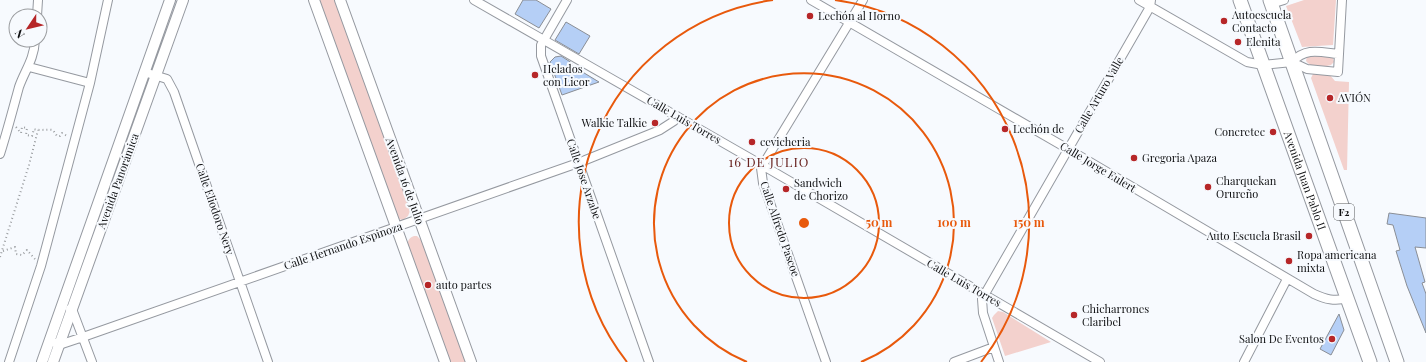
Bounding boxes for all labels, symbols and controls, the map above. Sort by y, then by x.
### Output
place label: Autoescuela Contacto [1231,7,1292,35]
north arrow [8,8,48,48]
place label: Lechón al Horno [818,8,900,23]
marker: Lechón al Horno [805,11,815,21]
marker: Autoescuela Contacto [1219,16,1229,26]
text: N [11,26,28,42]
place label: Elenita [1246,34,1281,49]
marker: Elenita [1233,37,1243,47]
street label: Calle Arturo Valle [1071,53,1127,136]
place label: Helados con Licor [543,61,590,89]
marker: Helados con Licor [530,70,540,80]
place label: AVIÓN [1337,90,1371,105]
street label: Calle Luis Torres [644,92,724,147]
marker: AVIÓN [1325,93,1335,103]
place label: Walkie Talkie [581,115,647,130]
marker: Walkie Talkie [650,118,660,128]
place label: Lechón de [1013,121,1065,136]
marker: Lechón de [1000,124,1010,134]
place label: Concretec [1214,124,1265,139]
marker: Concretec [1268,127,1278,137]
street label: Avenida Juan Pablo II [1280,128,1330,232]
street label: Avenida Panorámica [93,130,142,232]
street label: Avenida 16 de Julio [382,134,428,226]
place label: cevicheria [760,134,811,149]
street label: Calle Jose Arzabe [564,137,605,221]
marker: cevicheria [747,137,757,147]
street label: Calle Jorge Eulert [1057,138,1139,195]
place label: Gregoria Apaza [1142,150,1218,165]
district label: 16 DE JULIO [729,153,809,170]
marker: Gregoria Apaza [1129,153,1139,163]
street label: Calle Eliodoro Nery [193,161,238,257]
place label: Charquekan Orureño [1216,173,1277,201]
place label: Sandwich de Chorizo [794,175,848,203]
street label: Calle Alfredo Pascoe [757,179,804,279]
marker: Charquekan Orureño [1203,182,1213,192]
marker: Sandwich de Chorizo [781,184,791,194]
road number: F2 [1334,204,1354,220]
text: 50 m [866,214,893,230]
text: 100 m [937,214,971,230]
text: 150 m [1013,214,1045,230]
centre of rings [797,216,811,230]
street label: Calle Hernando Espinoza [282,218,405,273]
place label: Auto Escuela Brasil [1206,228,1301,243]
marker: Auto Escuela Brasil [1304,231,1314,241]
place label: Ropa americana mixta [1297,247,1377,275]
street label: Calle Luis Torres [924,255,1004,310]
marker: Ropa americana mixta [1284,256,1294,266]
place label: auto partes [436,277,492,292]
marker: auto partes [423,280,433,290]
place label: Chicharrones Claribel [1082,301,1149,329]
marker: Chicharrones Claribel [1069,310,1079,320]
place label: Salon De Eventos [1239,331,1324,346]
marker: Salon De Eventos [1327,334,1337,344]

